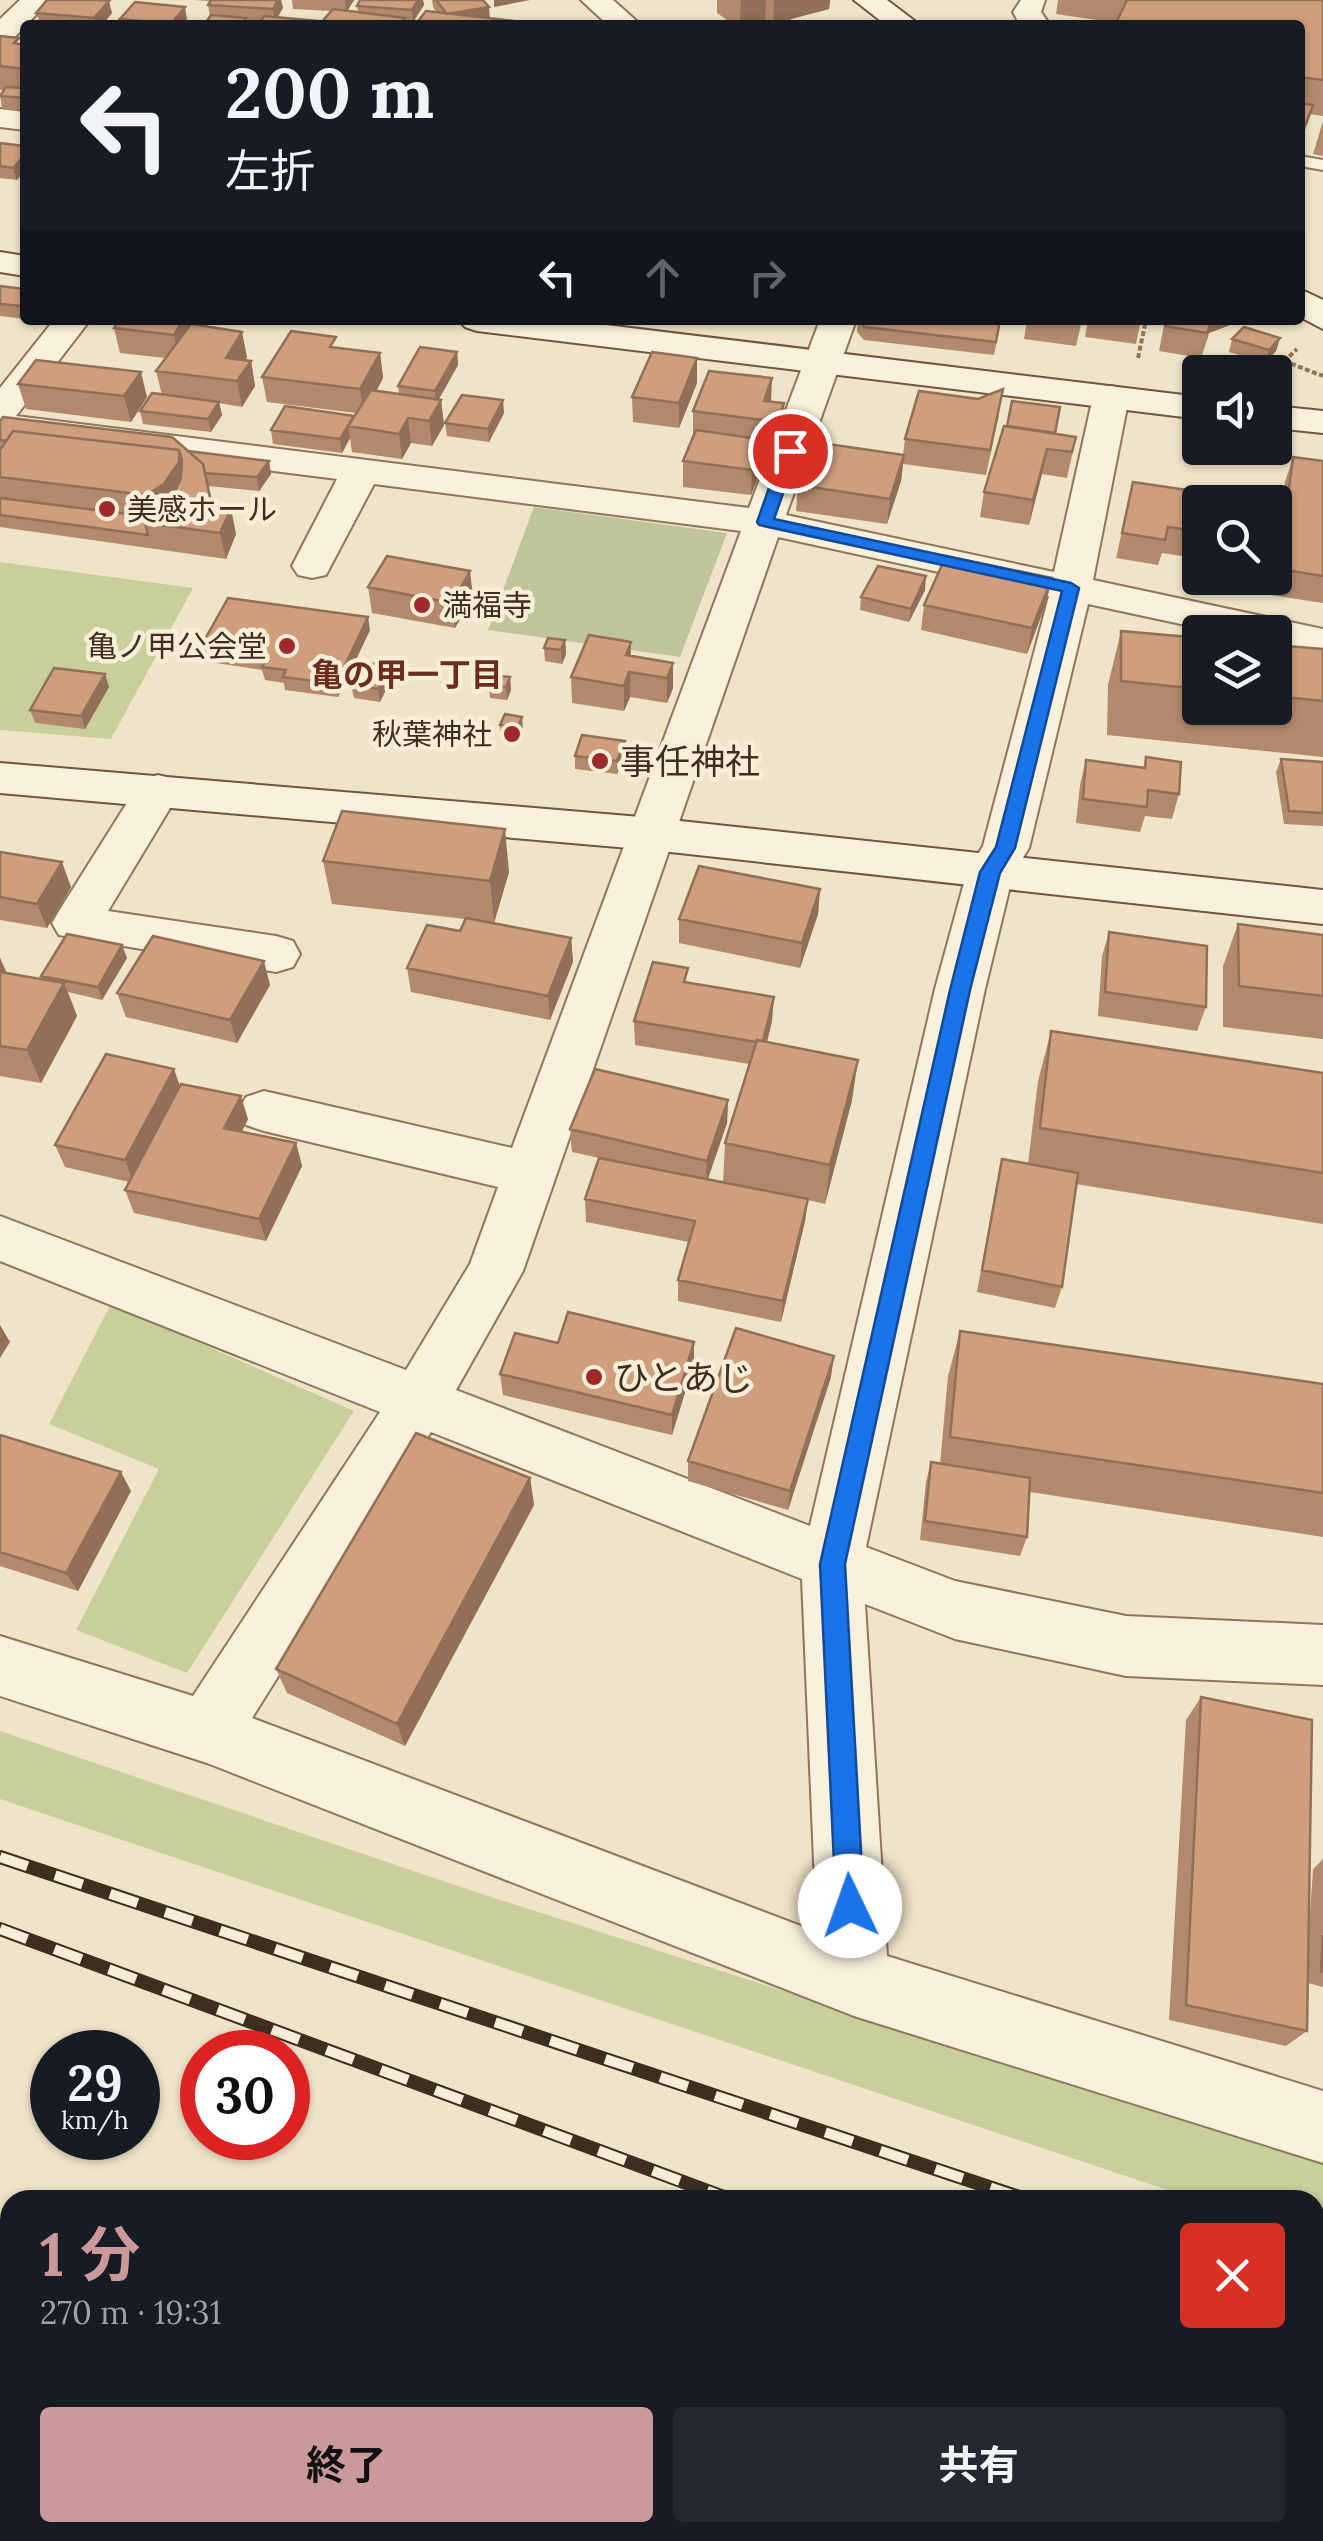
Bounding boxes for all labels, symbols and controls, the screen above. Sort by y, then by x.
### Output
text: 200 m [225,48,434,137]
icon: left [60,60,190,190]
text: 左折 [225,142,315,199]
icon: left [530,250,585,305]
icon: ahead [635,250,690,305]
icon: right [740,250,795,305]
map controls [1182,355,1292,725]
button: sound [1182,355,1292,465]
pin [748,409,833,494]
icon: arrive [763,424,818,479]
button: search [1182,485,1292,595]
place label: 美感ホール [127,490,277,528]
marker: 美感ホール [96,498,118,520]
place label: 満福寺 [442,586,532,624]
marker: 満福寺 [411,594,433,616]
button: layers [1182,615,1292,725]
place label: 亀ノ甲公会堂 [87,627,267,665]
marker: 亀ノ甲公会堂 [276,635,298,657]
district label: 亀の甲一丁目 [311,654,503,695]
place label: 秋葉神社 [372,715,492,753]
marker: 秋葉神社 [501,723,523,745]
place label: 事任神社 [620,739,760,784]
marker: 事任神社 [589,750,611,772]
place label: ひとあじ [614,1355,753,1400]
marker: ひとあじ [583,1366,605,1388]
position arrow [798,1854,902,1958]
speed limit sign: 30 [180,2030,310,2160]
text: 29 [67,2051,123,2115]
text: km/h [61,2104,129,2136]
text: 1 分 [40,2216,140,2292]
button: close [1180,2223,1285,2328]
text: 270 m · 19:31 [40,2292,221,2333]
button: 終了 [40,2407,653,2522]
button: 共有 [673,2407,1285,2522]

